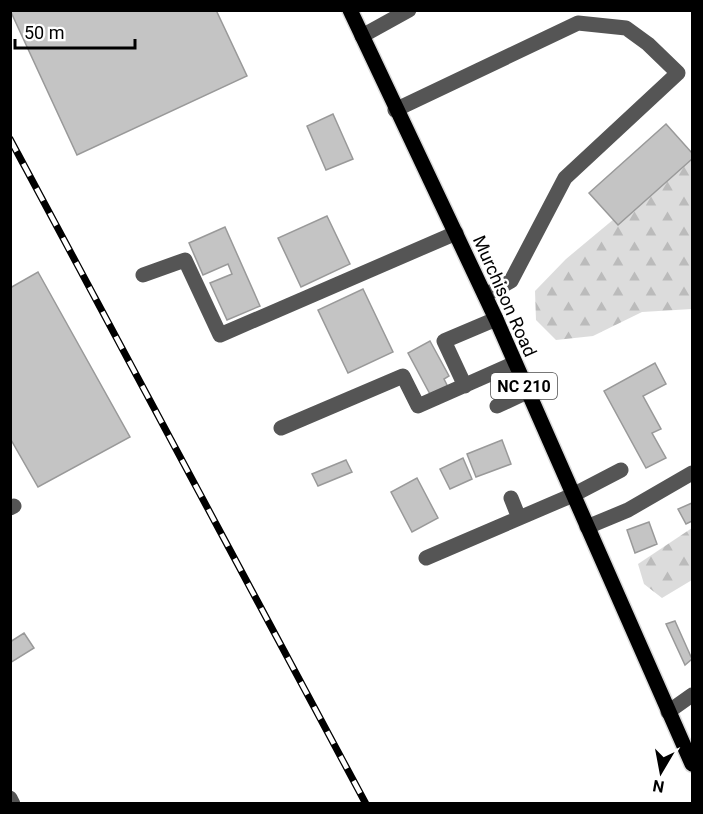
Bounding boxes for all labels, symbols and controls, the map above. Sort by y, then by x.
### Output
scale bar [15,12,135,50]
text: 50 m [24,22,64,43]
street label: Murchison Road [469,232,541,360]
road number: NC 210 [491,373,557,399]
north arrow [631,742,691,802]
text: N [651,776,666,797]

